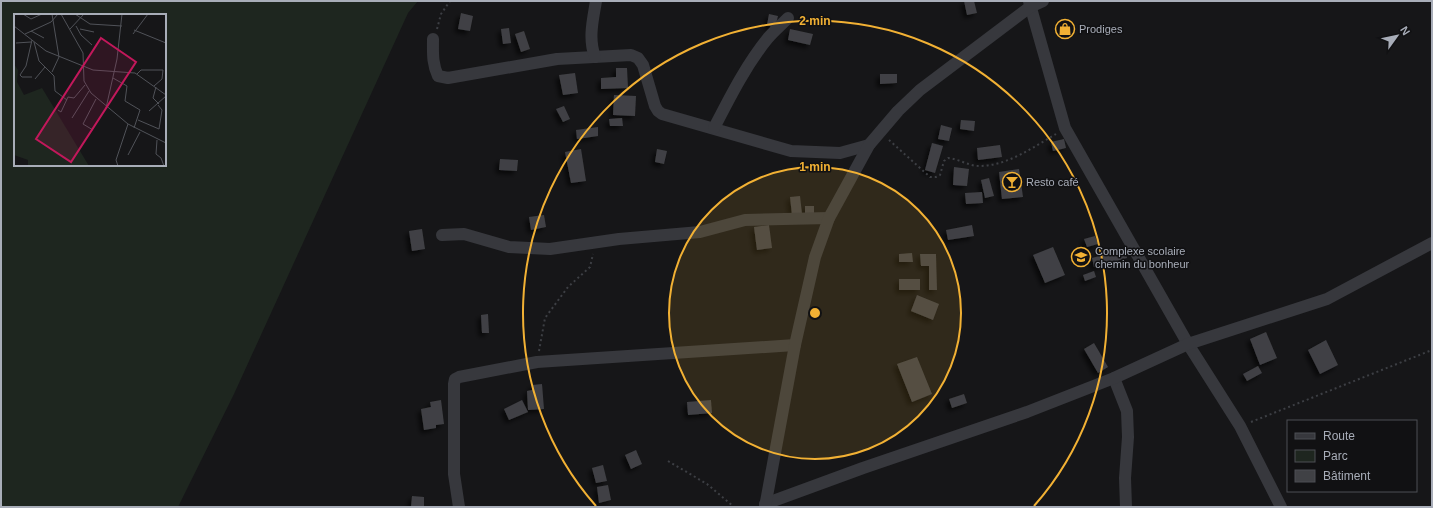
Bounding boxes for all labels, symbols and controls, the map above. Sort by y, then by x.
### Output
inset map [14,14,166,166]
text: 2 min [799,14,831,28]
north arrow [1377,16,1417,56]
shop icon: Prodiges [1054,18,1076,40]
place label: Prodiges [1079,23,1123,35]
text: N [1398,24,1413,37]
text: 1 min [799,160,831,174]
bar icon: Resto café [1001,171,1023,193]
place label: Resto café [1026,176,1079,188]
place label: Complexe scolaire chemin du bonheur [1095,245,1190,270]
school or university icon: Complexe scolaire chemin du bonheur [1070,246,1092,268]
centre of rings [808,306,822,320]
legend [1287,420,1417,492]
text: Route [1323,429,1355,443]
text: Parc [1323,449,1348,463]
text: Bâtiment [1323,469,1371,483]

